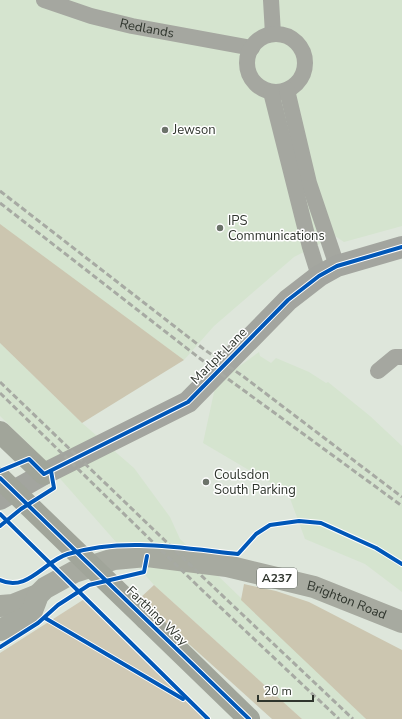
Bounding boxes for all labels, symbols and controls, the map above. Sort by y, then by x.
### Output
street label: Redlands [118,14,176,43]
place label: Jewson [172,121,216,139]
marker: Jewson [160,125,170,135]
place label: IPS Communications [228,212,325,245]
marker: IPS Communications [215,223,225,233]
street label: Marlpit Lane [187,324,251,388]
place label: Coulsdon South Parking [214,466,296,499]
marker: Coulsdon South Parking [201,477,211,487]
road number: A237 [257,568,297,588]
street label: Brighton Road [305,577,389,624]
street label: Farthing Way [122,582,192,650]
scale bar [258,677,313,703]
text: 20 m [264,683,292,699]

